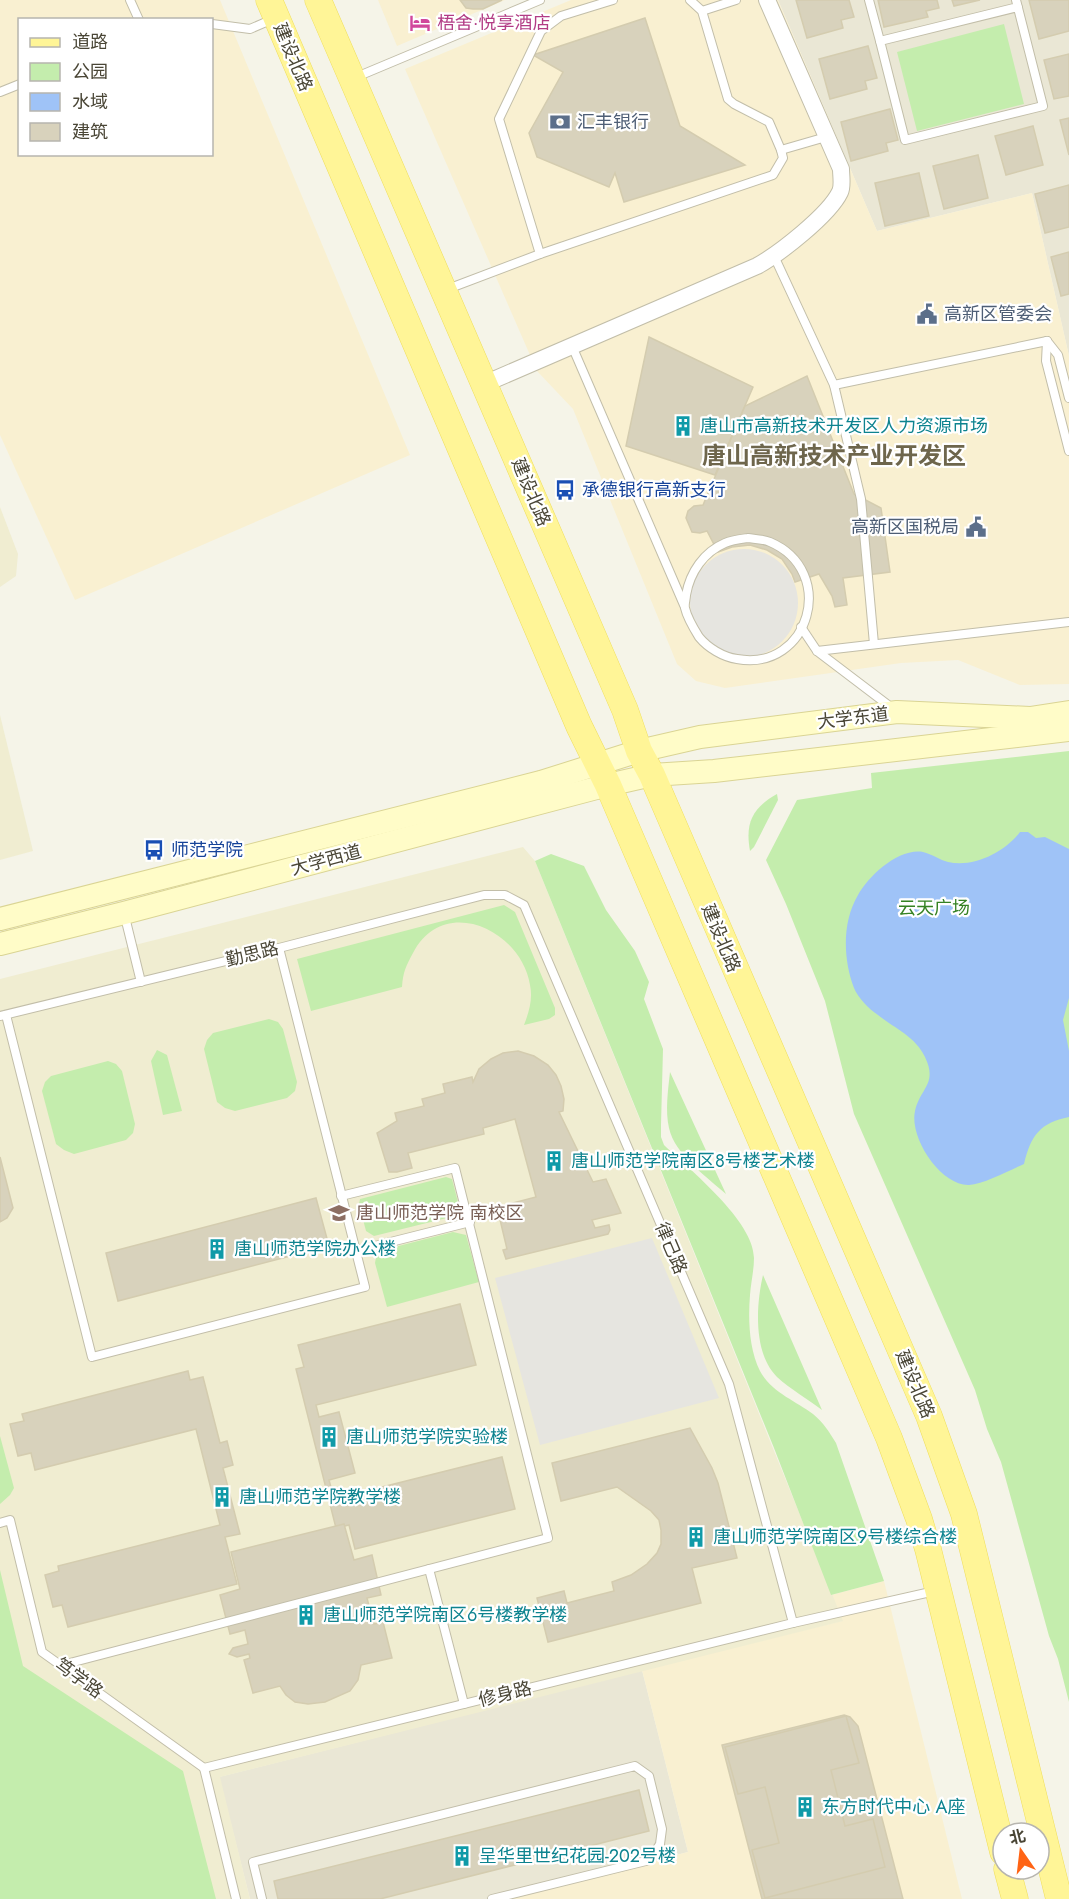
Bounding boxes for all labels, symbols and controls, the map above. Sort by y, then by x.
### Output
place label: 梧舍·悦享酒店 [437,10,550,36]
hotel icon: 梧舍·悦享酒店 [408,11,432,35]
legend [18,18,213,156]
street label: 建设北路 [267,19,319,95]
text: 道路 [72,29,108,55]
text: 公园 [72,59,108,85]
text: 水域 [72,89,108,115]
place label: 汇丰银行 [577,109,649,135]
bank icon: 汇丰银行 [548,110,572,134]
text: 建筑 [72,119,108,145]
place label: 高新区管委会 [944,301,1052,327]
public building icon: 高新区管委会 [915,302,939,326]
place label: 唐山市高新技术开发区人力资源市场 [700,413,988,439]
building icon: 唐山市高新技术开发区人力资源市场 [671,414,695,438]
district label: 唐山高新技术产业开发区 [702,438,966,473]
street label: 建设北路 [505,454,557,530]
place label: 承德银行高新支行 [582,477,726,503]
bus stop icon: 承德银行高新支行 [553,478,577,502]
place label: 高新区国税局 [851,514,959,540]
public building icon: 高新区国税局 [964,515,988,539]
street label: 大学东道 [816,701,890,735]
place label: 师范学院 [171,837,243,863]
bus stop icon: 师范学院 [142,838,166,862]
street label: 大学西道 [288,838,364,882]
park label: 云天广场 [898,895,970,921]
street label: 建设北路 [695,900,747,976]
street label: 勤思路 [223,935,281,973]
place label: 唐山师范学院南区8号楼艺术楼 [571,1148,815,1174]
building icon: 唐山师范学院南区8号楼艺术楼 [542,1149,566,1173]
place label: 唐山师范学院 南校区 [356,1200,523,1226]
school or university icon: 唐山师范学院 南校区 [327,1201,351,1225]
street label: 律己路 [648,1218,694,1278]
place label: 唐山师范学院办公楼 [234,1236,396,1262]
building icon: 唐山师范学院办公楼 [205,1237,229,1261]
street label: 建设北路 [889,1346,941,1422]
place label: 唐山师范学院实验楼 [346,1424,508,1450]
building icon: 唐山师范学院实验楼 [317,1425,341,1449]
place label: 唐山师范学院教学楼 [239,1484,401,1510]
building icon: 唐山师范学院教学楼 [210,1485,234,1509]
place label: 唐山师范学院南区9号楼综合楼 [713,1524,957,1550]
building icon: 唐山师范学院南区9号楼综合楼 [684,1525,708,1549]
place label: 唐山师范学院南区6号楼教学楼 [323,1602,567,1628]
building icon: 唐山师范学院南区6号楼教学楼 [294,1603,318,1627]
street label: 笃学路 [50,1652,108,1704]
street label: 修身路 [476,1675,534,1713]
place label: 东方时代中心 A座 [822,1794,965,1820]
building icon: 东方时代中心 A座 [793,1795,817,1819]
north arrow [991,1821,1051,1881]
text: 北 [1007,1824,1028,1850]
place label: 呈华里世纪花园-202号楼 [479,1843,676,1869]
building icon: 呈华里世纪花园-202号楼 [450,1844,474,1868]

